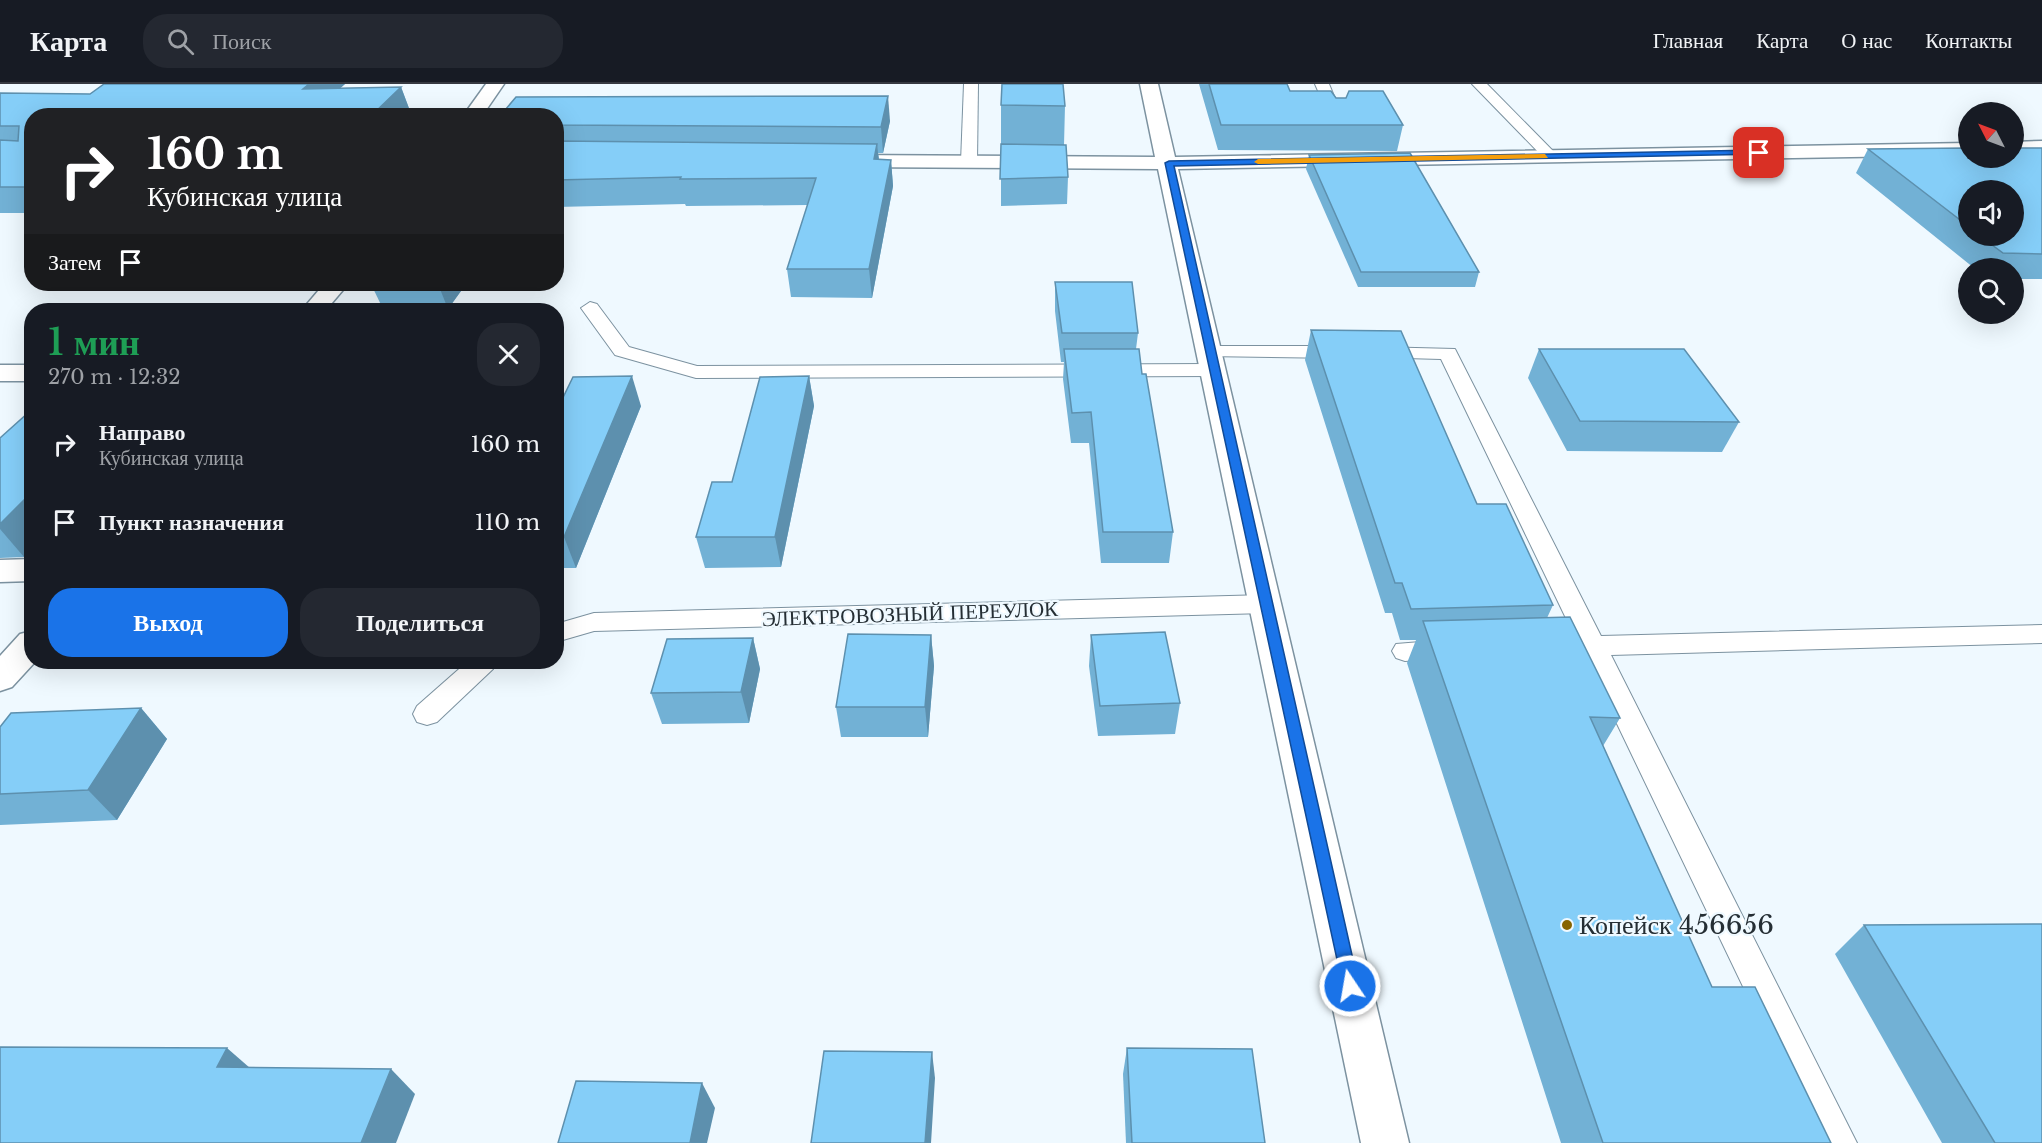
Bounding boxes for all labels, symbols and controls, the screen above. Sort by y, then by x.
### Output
search box [143,14,563,68]
text: Карта [30,24,107,59]
icon: search [164,25,197,58]
text: Поиск [212,28,271,55]
text: Главная [1653,28,1723,54]
text: Карта [1756,28,1808,54]
text: О нас [1841,28,1892,54]
text: Контакты [1925,28,2012,54]
north arrow [1958,102,2024,168]
map controls [1958,102,2024,324]
pin [1733,127,1784,178]
text: 160 m [147,128,283,180]
icon: right [48,132,126,210]
icon: arrive [1742,136,1775,169]
text: Кубинская улица [147,180,342,213]
button: sound [1958,180,2024,246]
icon: arrive [114,246,147,279]
text: Затем [48,249,102,276]
button: search [1958,258,2024,324]
text: 1 мин [48,320,140,365]
button: close [477,323,540,386]
text: 270 m · 12:32 [48,365,181,389]
text: Направо [99,419,185,446]
icon: right [48,428,81,461]
text: 160 m [470,431,540,458]
text: Кубинская улица [99,446,244,470]
icon: arrive [48,506,81,539]
text: Пункт назначения [99,509,284,536]
text: 110 m [475,509,540,536]
button: Выход [48,588,288,657]
button: Поделиться [300,588,540,657]
street label: ЭЛЕКТРОВОЗНЫЙ ПЕРЕУЛОК [761,596,1060,632]
place label: Копейск 456656 [1579,909,1774,941]
marker: Копейск 456656 [1560,918,1574,932]
position arrow [1318,954,1382,1018]

